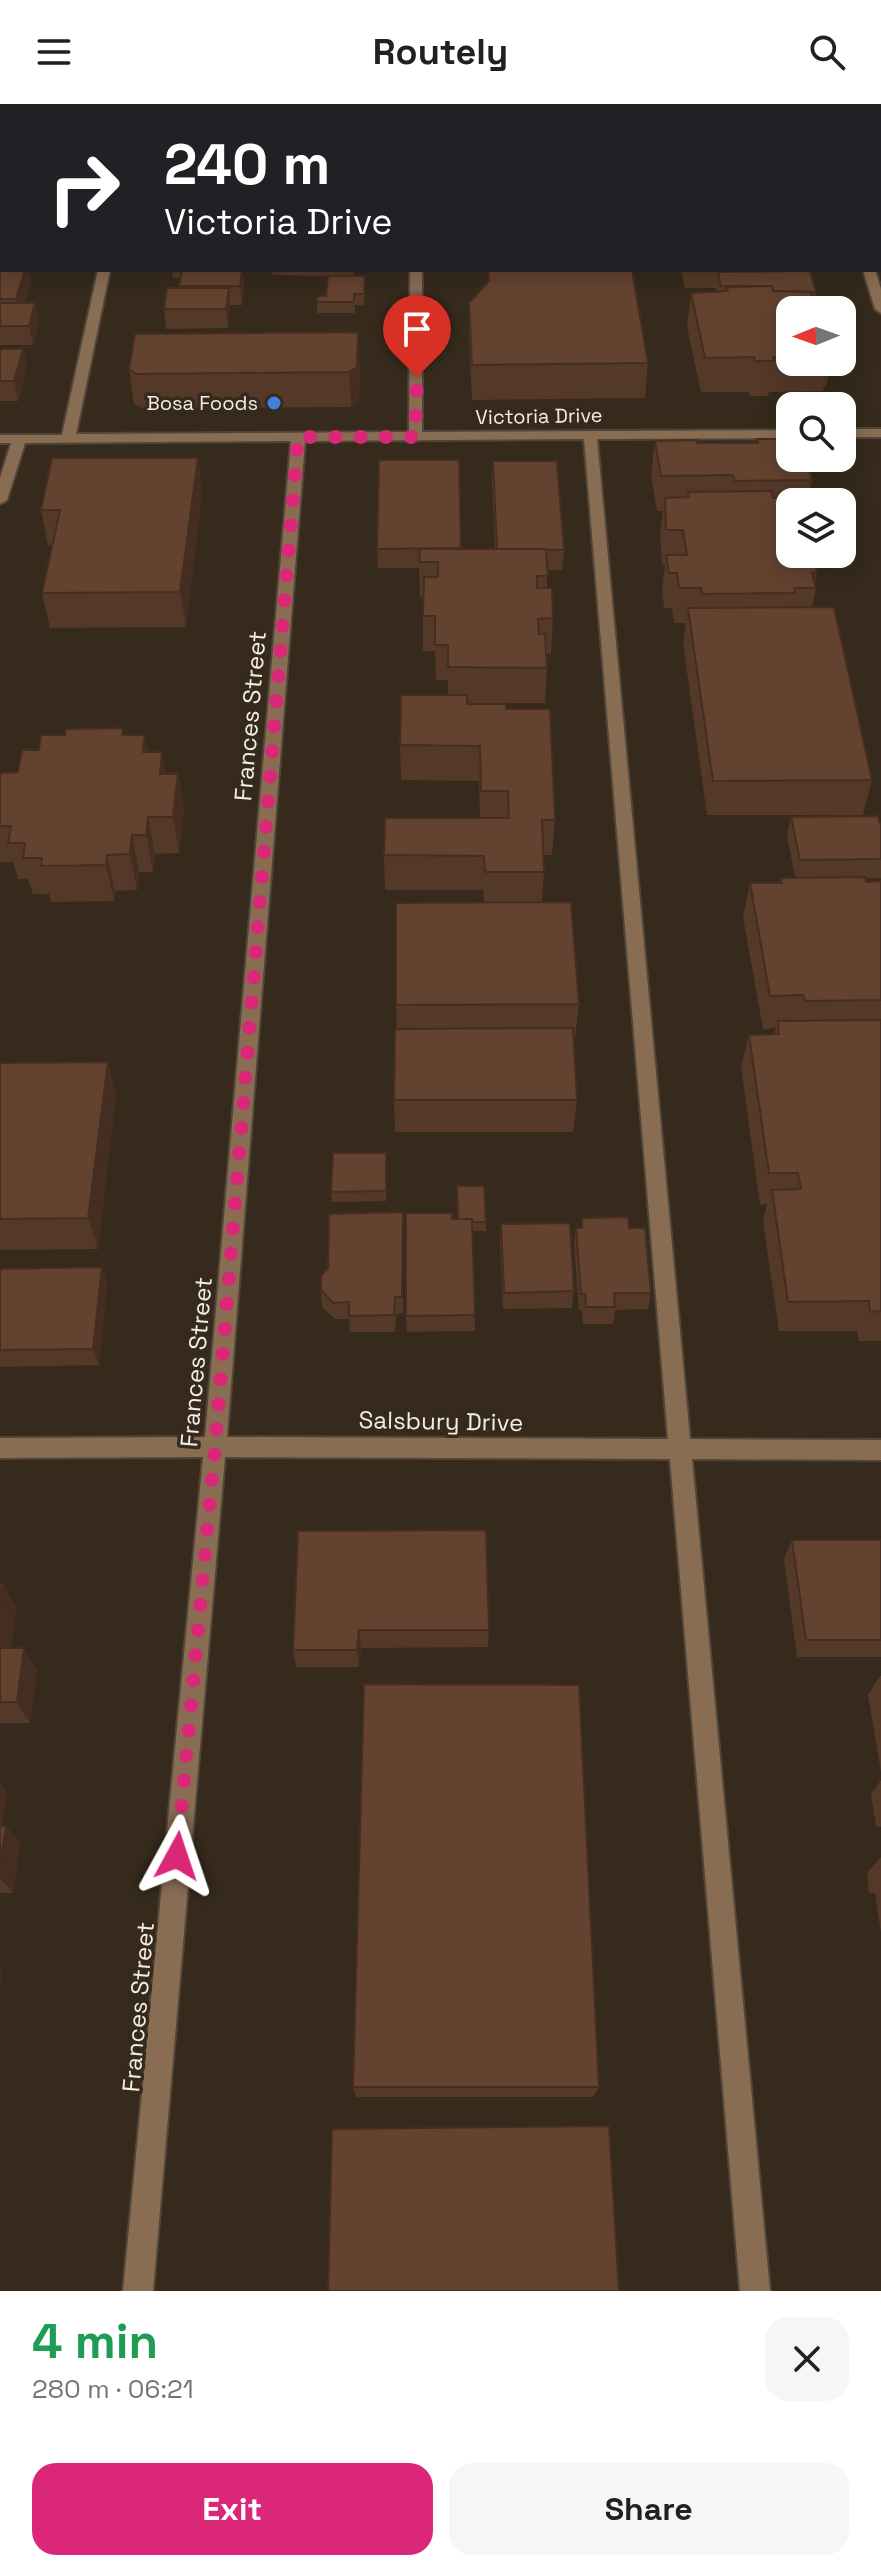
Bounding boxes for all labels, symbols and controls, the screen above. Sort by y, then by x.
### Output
text: Routely [373,29,508,75]
icon: menu [32,30,76,74]
icon: search [805,30,849,74]
text: 240 m [164,129,330,200]
icon: right [32,136,136,240]
text: Victoria Drive [164,199,393,245]
pin [383,295,451,377]
north arrow [776,296,856,376]
map controls [776,296,856,568]
icon: arrive [395,307,439,351]
place label: Bosa Foods [147,390,258,416]
button: search [776,392,856,472]
marker: Bosa Foods [265,394,283,412]
street label: Victoria Drive [475,402,603,430]
button: layers [776,488,856,568]
street label: Frances Street [227,630,273,802]
street label: Frances Street [173,1276,219,1448]
street label: Salsbury Drive [358,1404,524,1438]
position arrow [135,1814,219,1898]
street label: Frances Street [115,1921,161,2093]
text: 4 min [32,2311,158,2372]
button: close [765,2317,849,2401]
text: 280 m · 06:21 [32,2372,194,2406]
button: Exit [32,2463,433,2555]
button: Share [449,2463,849,2555]

